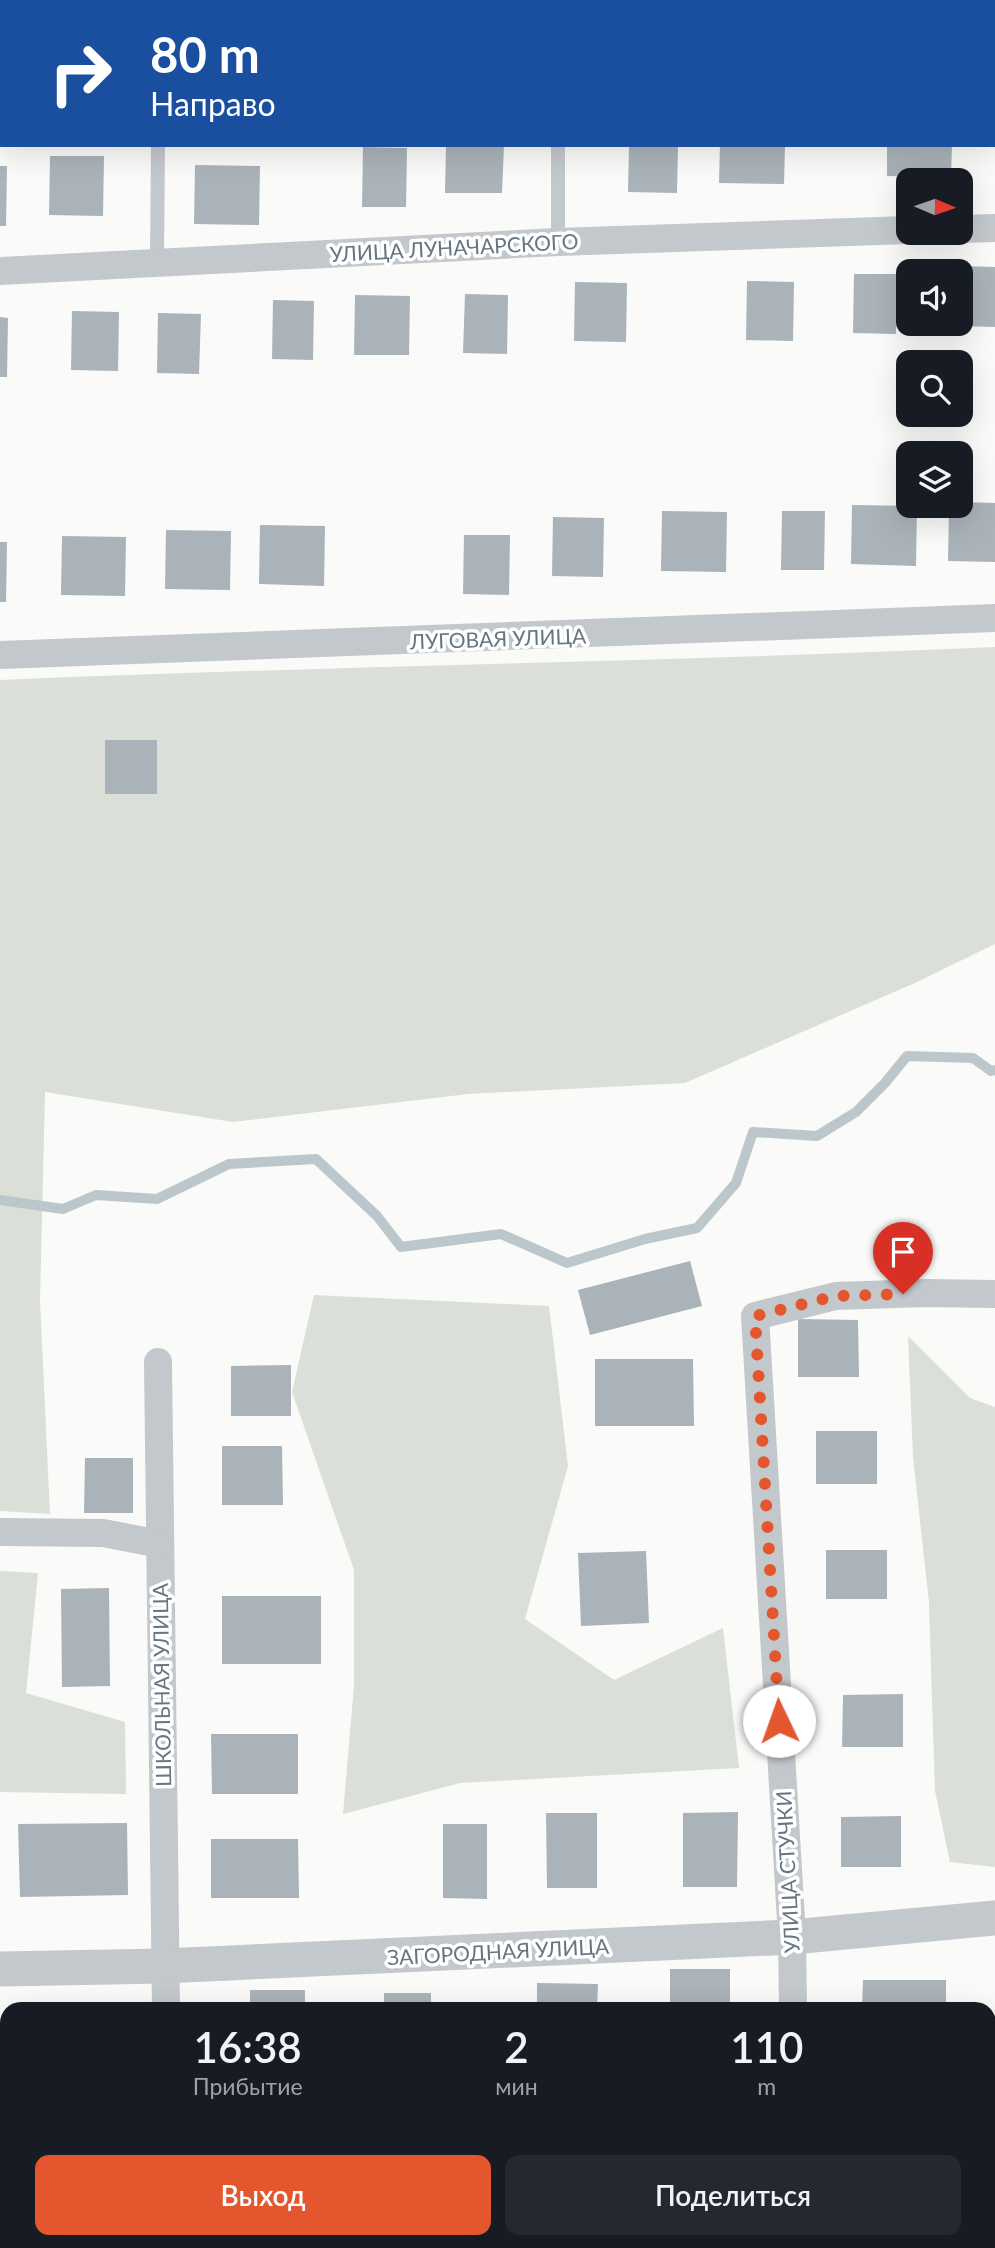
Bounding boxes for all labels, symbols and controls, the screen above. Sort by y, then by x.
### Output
text: 80 m [150,25,260,83]
icon: right [35,28,126,119]
text: Направо [150,84,276,123]
north arrow [896,168,973,245]
map controls [896,168,973,518]
street label: УЛИЦА ЛУНАЧАРСКОГО [329,228,579,266]
button: sound [896,259,973,336]
button: search [896,350,973,427]
button: layers [896,441,973,518]
street label: ЛУГОВАЯ УЛИЦА [408,622,587,654]
pin [873,1222,933,1294]
icon: arrive [884,1233,922,1271]
street label: ШКОЛЬНАЯ УЛИЦА [147,1582,175,1787]
position arrow [742,1684,816,1758]
street label: УЛИЦА СТУЧКИ [770,1790,804,1954]
street label: ЗАГОРОДНАЯ УЛИЦА [386,1933,610,1969]
text: 16:38 [194,2022,302,2072]
text: 2 [504,2022,529,2072]
text: 110 [730,2022,803,2072]
text: Прибытие [193,2072,303,2100]
text: мин [495,2072,538,2100]
text: m [757,2072,776,2100]
button: Выход [35,2155,491,2235]
button: Поделиться [505,2155,961,2235]

